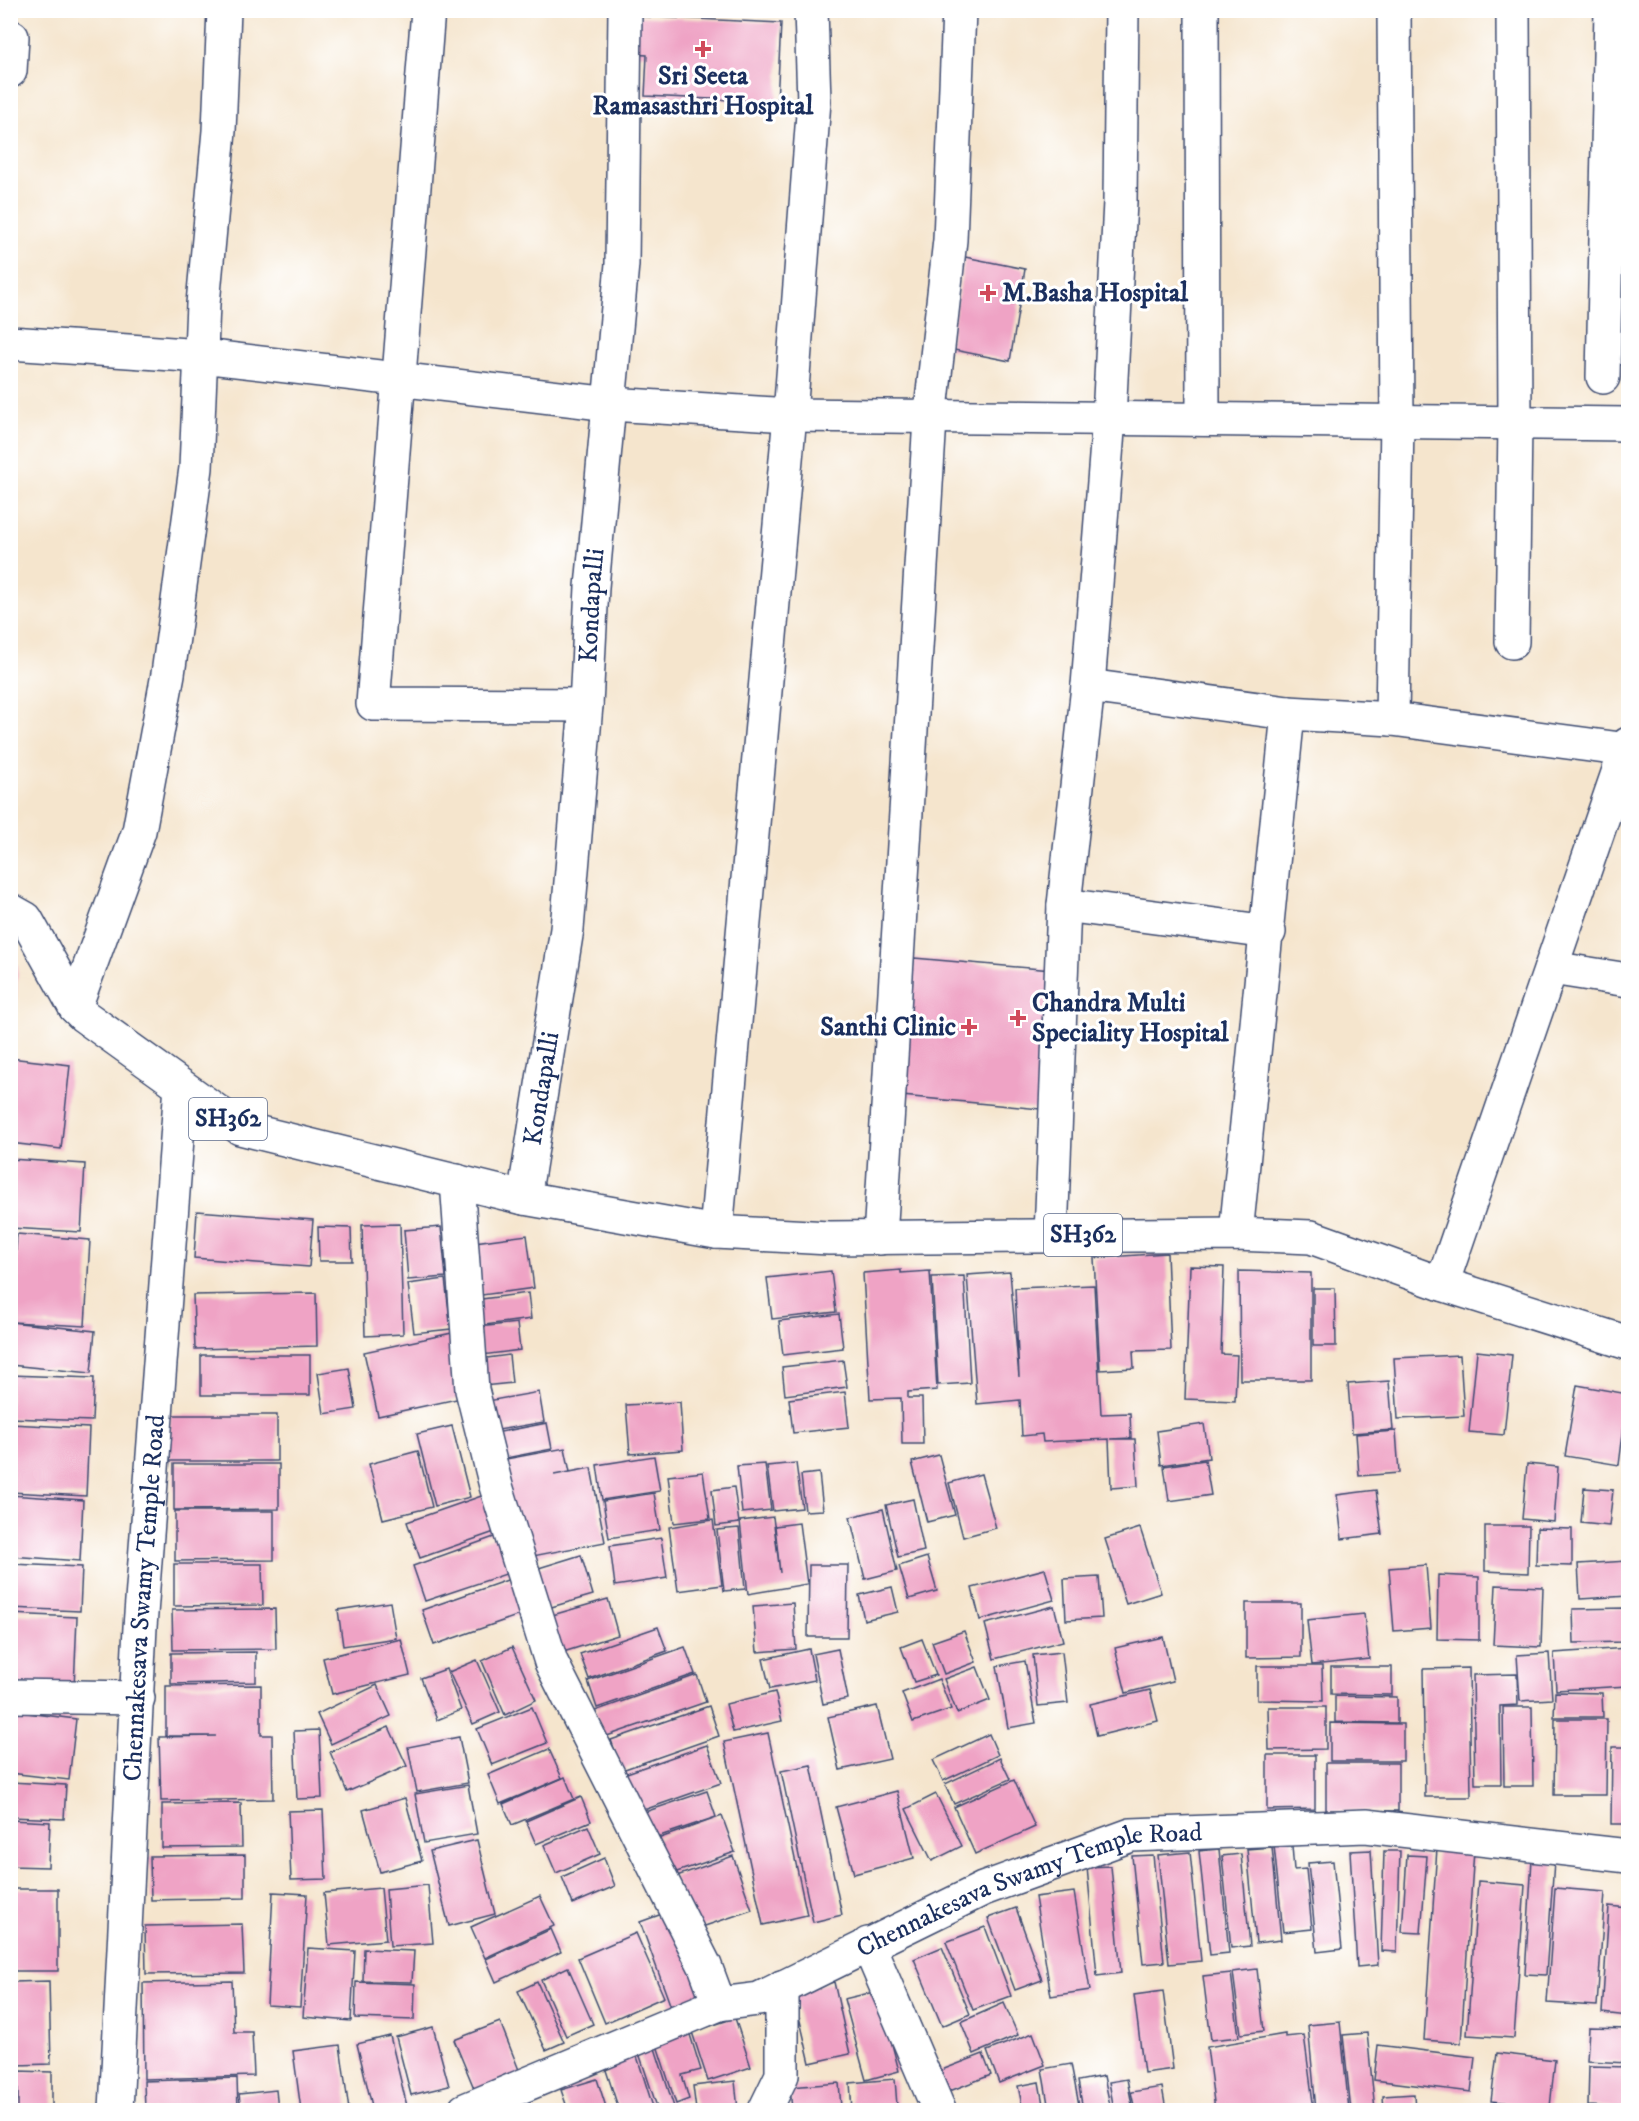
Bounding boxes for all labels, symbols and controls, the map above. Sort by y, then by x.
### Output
marker: Sri Seeta Ramasasthri Hospital [694,40,712,58]
place label: Sri Seeta Ramasasthri Hospital [593,60,815,123]
place label: M.Basha Hospital [1002,277,1189,310]
marker: M.Basha Hospital [979,284,997,302]
street label: Kondapalli [572,547,612,663]
place label: Chandra Multi Speciality Hospital [1032,987,1230,1050]
marker: Chandra Multi Speciality Hospital [1009,1009,1027,1027]
place label: Santhi Clinic [820,1011,956,1044]
marker: Santhi Clinic [960,1018,978,1036]
street label: Kondapalli [516,1029,567,1148]
road number: SH362 [189,1098,267,1140]
road number: SH362 [1044,1214,1122,1256]
street label: Chennakesava Swamy Temple Road [116,1413,173,1782]
street label: Chennakesava Swamy Temple Road [851,1816,1203,1965]

